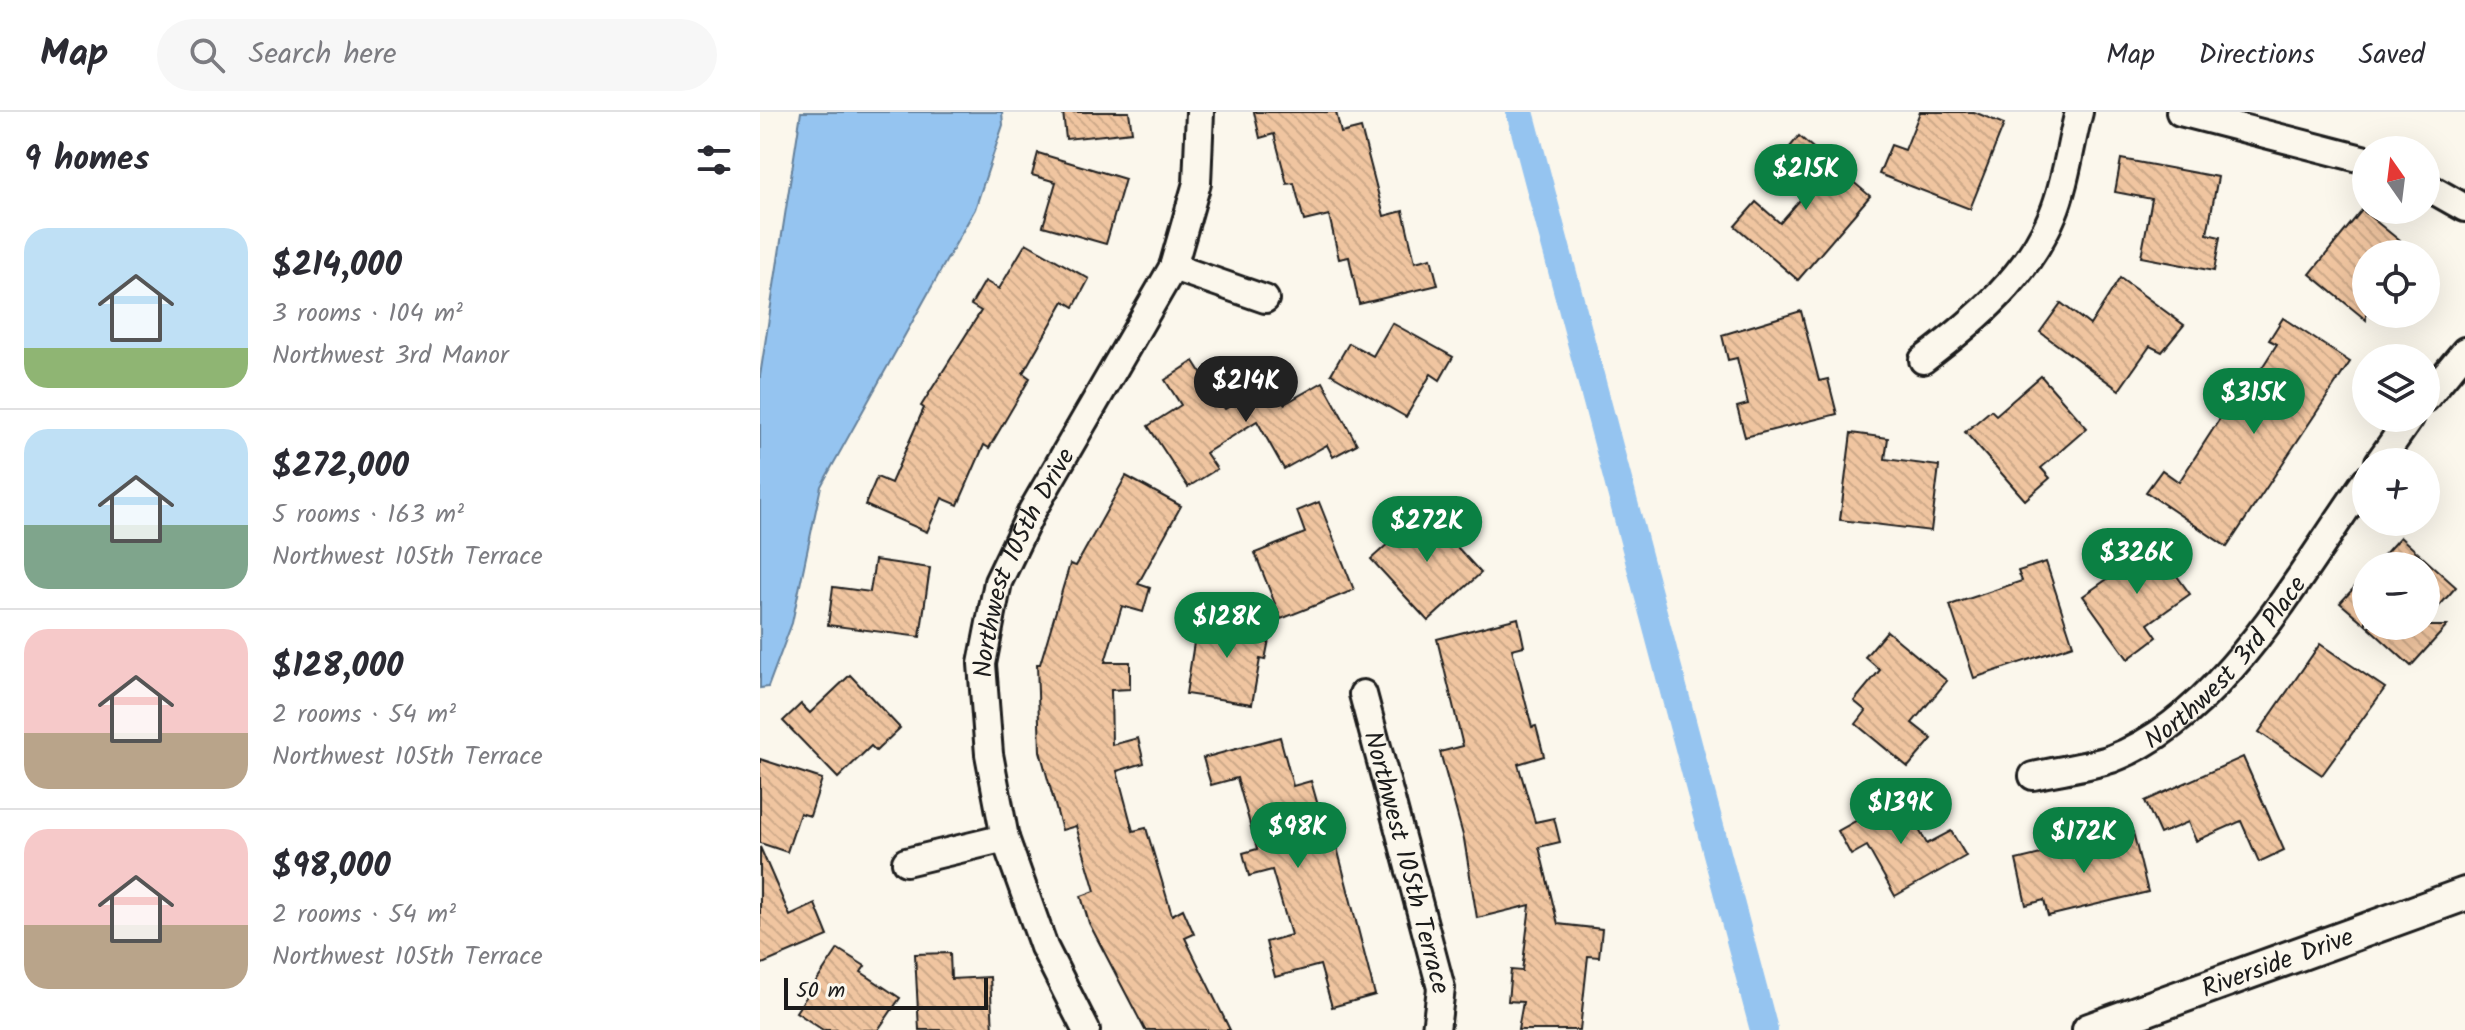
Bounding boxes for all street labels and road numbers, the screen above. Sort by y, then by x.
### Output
street label: Northwest 105th Drive [963,440,1087,679]
street label: Northwest 3rd Place [2136,567,2319,761]
street label: Northwest 105th Terrace [1351,726,1461,999]
street label: Riverside Drive [2196,917,2360,1011]

